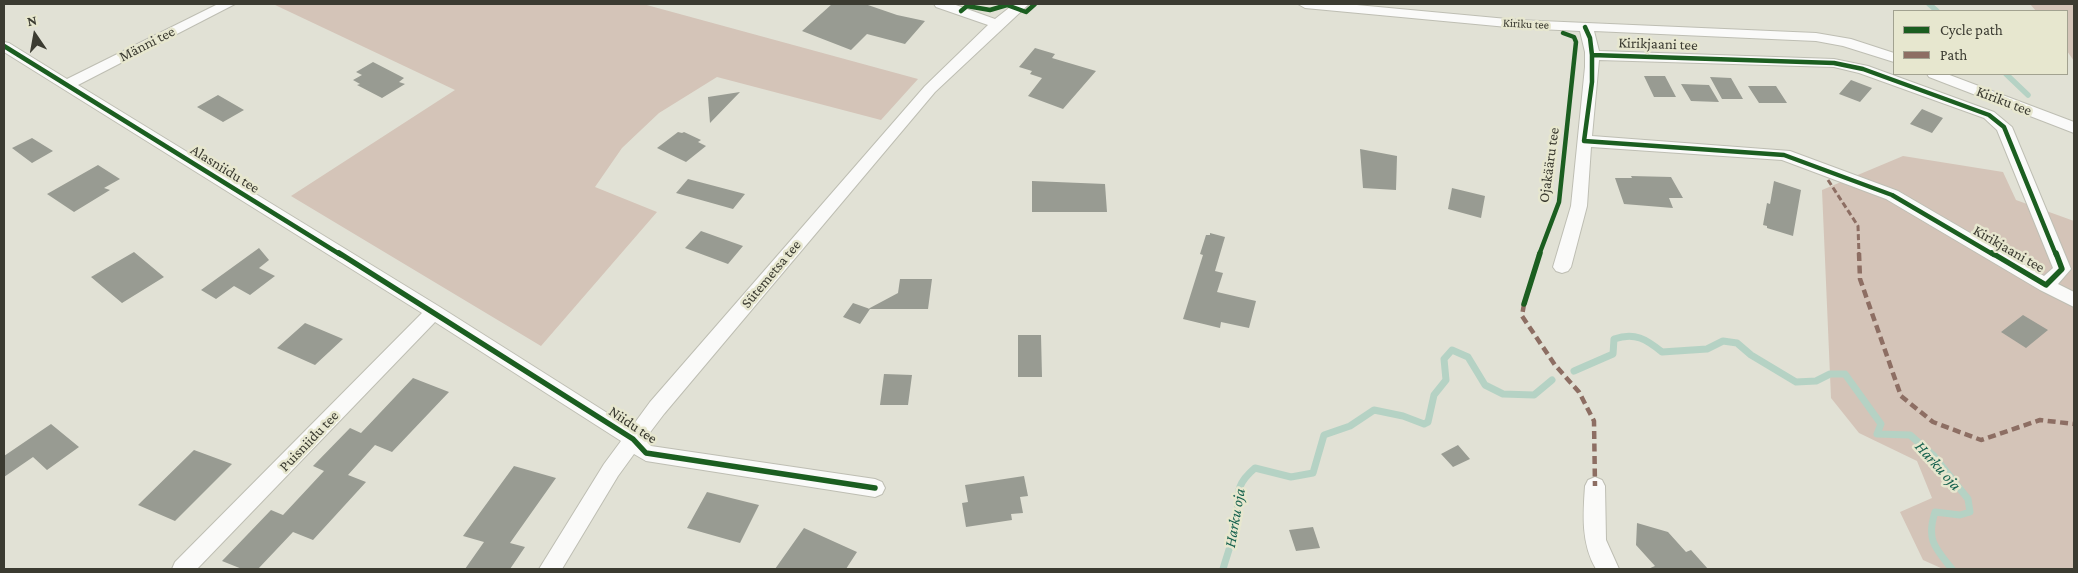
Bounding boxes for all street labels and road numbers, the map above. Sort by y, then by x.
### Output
street label: Kiriku tee [1503,16,1549,32]
street label: Männi tee [116,22,178,66]
street label: Kirikjaani tee [1618,34,1698,54]
street label: Kiriku tee [1974,82,2034,120]
street label: Ojakääru tee [1535,126,1563,204]
street label: Alasniidu tee [187,141,263,197]
street label: Kirikjaani tee [1970,221,2048,277]
street label: Sütemetsa tee [737,236,805,312]
street label: Niidu tee [605,402,661,448]
street label: Puisniidu tee [275,407,343,475]

